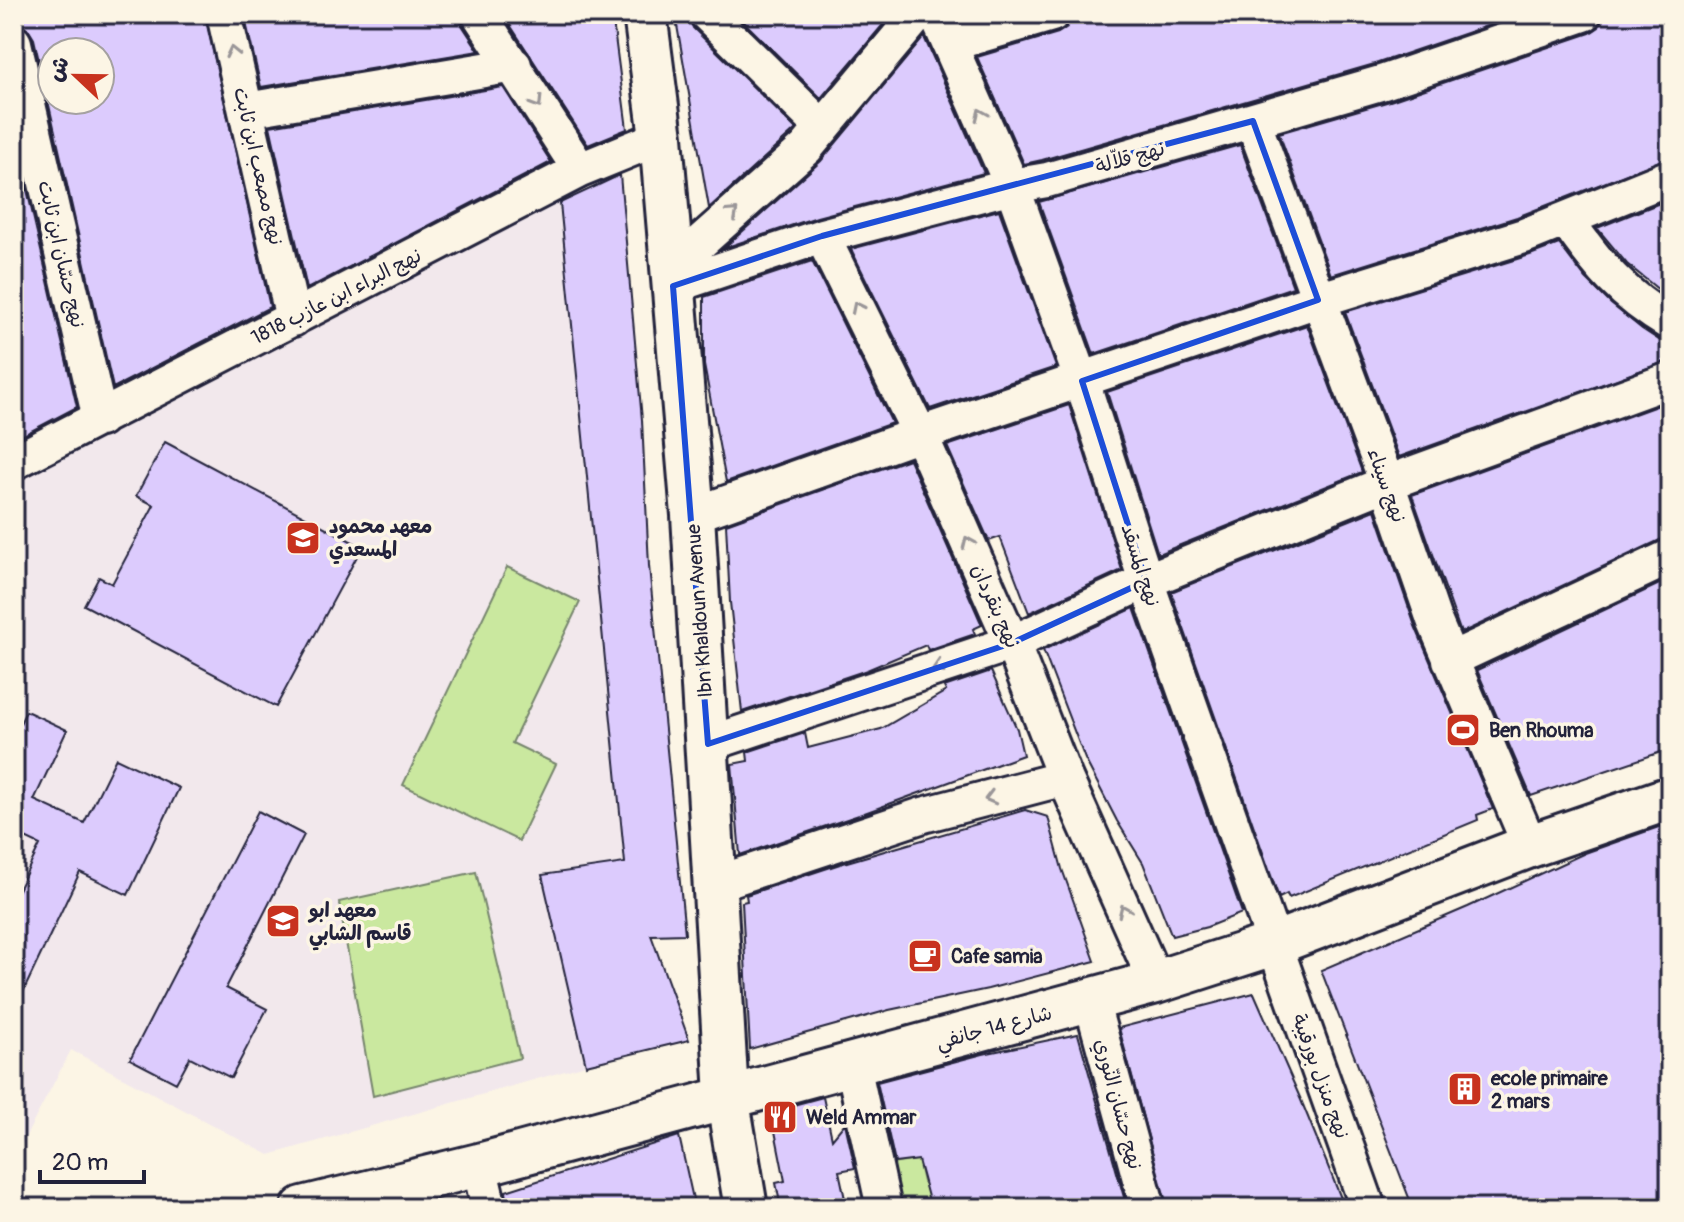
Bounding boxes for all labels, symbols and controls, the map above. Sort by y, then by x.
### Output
north arrow [36,36,116,116]
one-way arrow [225,45,242,59]
text: ش [41,52,76,85]
street label: نهج مصعب ابن ثابت [227,85,289,248]
one-way arrow [528,94,543,108]
one-way arrow [974,108,990,123]
street label: نهج قلاّلة [1092,135,1168,180]
street label: نهج حسّان ابن ثابت [31,178,91,330]
one-way arrow [724,208,739,222]
street label: نهج البراء ابن عازب 1818 [247,243,426,351]
one-way arrow [851,301,867,316]
street label: نهج سيناء [1361,444,1412,526]
place label: معهد محمود المسعدي [329,514,432,565]
school or university icon: معهد محمود المسعدي [284,519,322,557]
street label: نهج المسقد [1115,521,1166,610]
street label: Ibn Khaldoun Avenue [681,523,718,699]
one-way arrow [961,536,977,551]
street label: نهج بنقردان [965,560,1025,653]
one-way arrow [932,658,946,674]
sports icon: Ben Rhouma [1444,711,1482,749]
place label: Ben Rhouma [1489,718,1594,743]
one-way arrow [983,788,997,805]
place label: معهد ابو قاسم الشابي [307,898,412,951]
school or university icon: معهد ابو قاسم الشابي [264,902,302,940]
one-way arrow [1118,904,1134,919]
cafe icon: Cafe samia [906,937,944,975]
place label: Cafe samia [951,944,1043,969]
street label: شارع 14 جانفي [933,1000,1056,1060]
street label: نهج منزل بورقيبة [1285,1010,1355,1142]
street label: نهج حسّان النّوري [1087,1036,1148,1173]
place label: ecole primaire 2 mars [1490,1066,1609,1114]
building icon: ecole primaire 2 mars [1446,1070,1484,1108]
restaurant icon: Weld Ammar [761,1098,799,1136]
place label: Weld Ammar [806,1105,917,1130]
scale bar [40,1134,144,1184]
text: 20 m [52,1148,108,1177]

